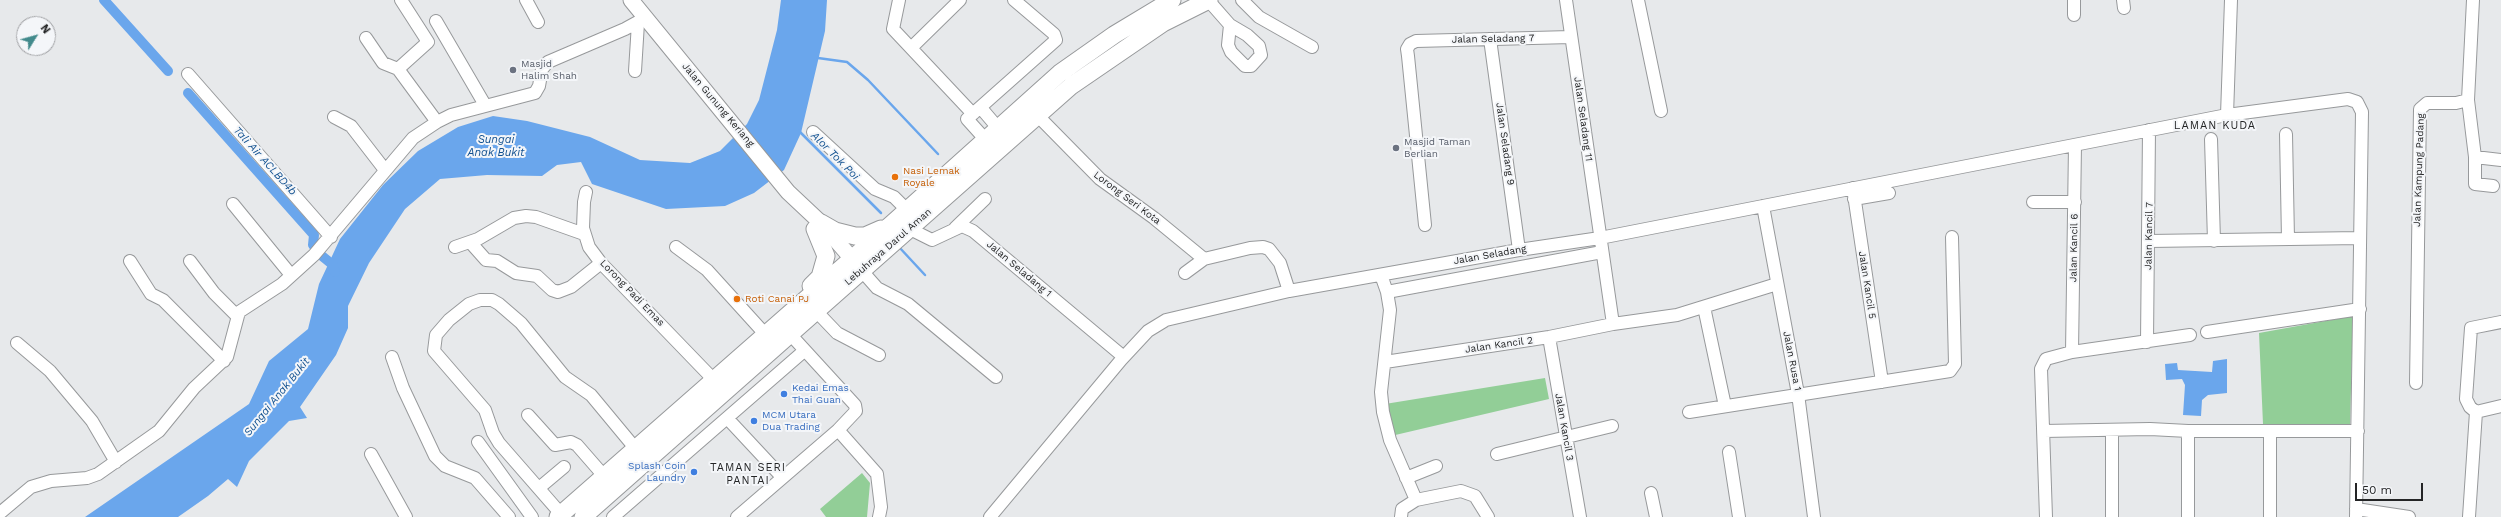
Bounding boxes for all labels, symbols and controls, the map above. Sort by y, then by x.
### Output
north arrow [16,16,56,56]
text: N [38,22,53,36]
street label: Jalan Seladang 7 [1451,32,1535,46]
place label: Masjid Halim Shah [521,58,577,82]
street label: Jalan Gunung Keriang [679,61,757,149]
marker: Masjid Halim Shah [508,65,518,75]
street label: Jalan Seladang 11 [1571,76,1595,162]
street label: Jalan Seladang 9 [1493,102,1517,186]
street label: Jalan Kampung Padang [2411,113,2427,227]
district label: LAMAN KUDA [2174,119,2256,133]
water label: Tali Air ACLBD4b [231,124,299,198]
water label: Alor Tok Poi [808,129,862,183]
water label: Sungai Anak Bukit [467,133,525,159]
place label: Masjid Taman Berlian [1404,136,1470,160]
marker: Masjid Taman Berlian [1391,143,1401,153]
place label: Nasi Lemak Royale [903,165,960,188]
street label: Lorong Seri Kota [1091,169,1163,227]
marker: Nasi Lemak Royale [890,172,900,182]
street label: Jalan Kancil 7 [2142,202,2156,270]
street label: Lebuhraya Darul Aman [842,206,934,288]
street label: Jalan Kancil 6 [2067,214,2081,282]
street label: Jalan Seladang 1 [984,238,1054,300]
street label: Jalan Seladang [1453,243,1527,267]
street label: Jalan Kancil 5 [1856,250,1878,320]
street label: Lorong Padi Emas [597,257,667,329]
place label: Roti Canai PJ [745,293,809,305]
marker: Roti Canai PJ [732,294,742,304]
street label: Jalan Rusa 1 [1780,330,1804,392]
street label: Jalan Kancil 2 [1464,334,1534,356]
water label: Sungai Anak Bukit [241,355,313,439]
place label: Kedai Emas Thai Guan [792,382,849,406]
marker: Kedai Emas Thai Guan [779,389,789,399]
street label: Jalan Kancil 3 [1552,392,1576,462]
place label: MCM Utara Dua Trading [762,409,820,432]
marker: MCM Utara Dua Trading [749,416,759,426]
place label: Splash Coin Laundry [628,460,686,484]
district label: TAMAN SERI PANTAI [710,461,786,487]
marker: Splash Coin Laundry [689,467,699,477]
scale bar [2357,475,2425,501]
text: 50 m [2362,483,2392,497]

